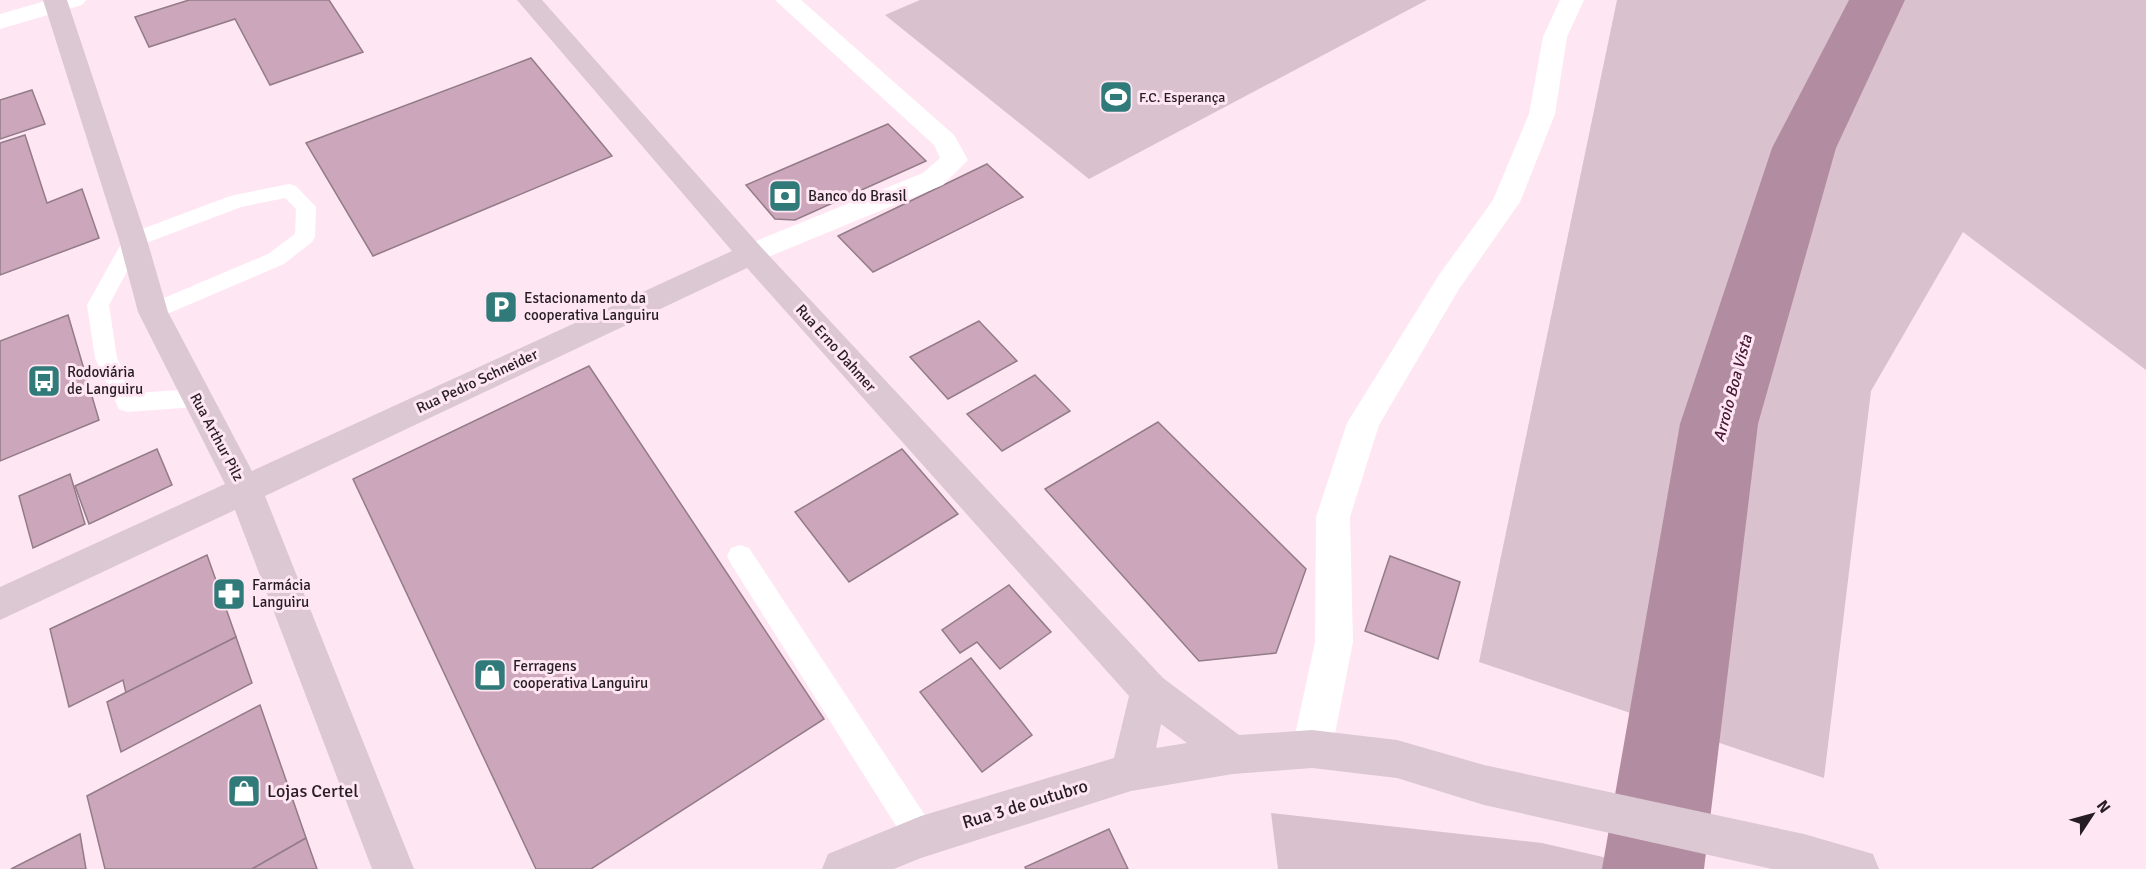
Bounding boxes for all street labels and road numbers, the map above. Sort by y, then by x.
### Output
street label: Rua Erno Dahmer [792,301,880,396]
street label: Rua Pedro Schneider [413,345,541,417]
street label: Rua Arthur Pilz [186,390,248,484]
street label: Rua 3 de outubro [960,774,1090,834]

